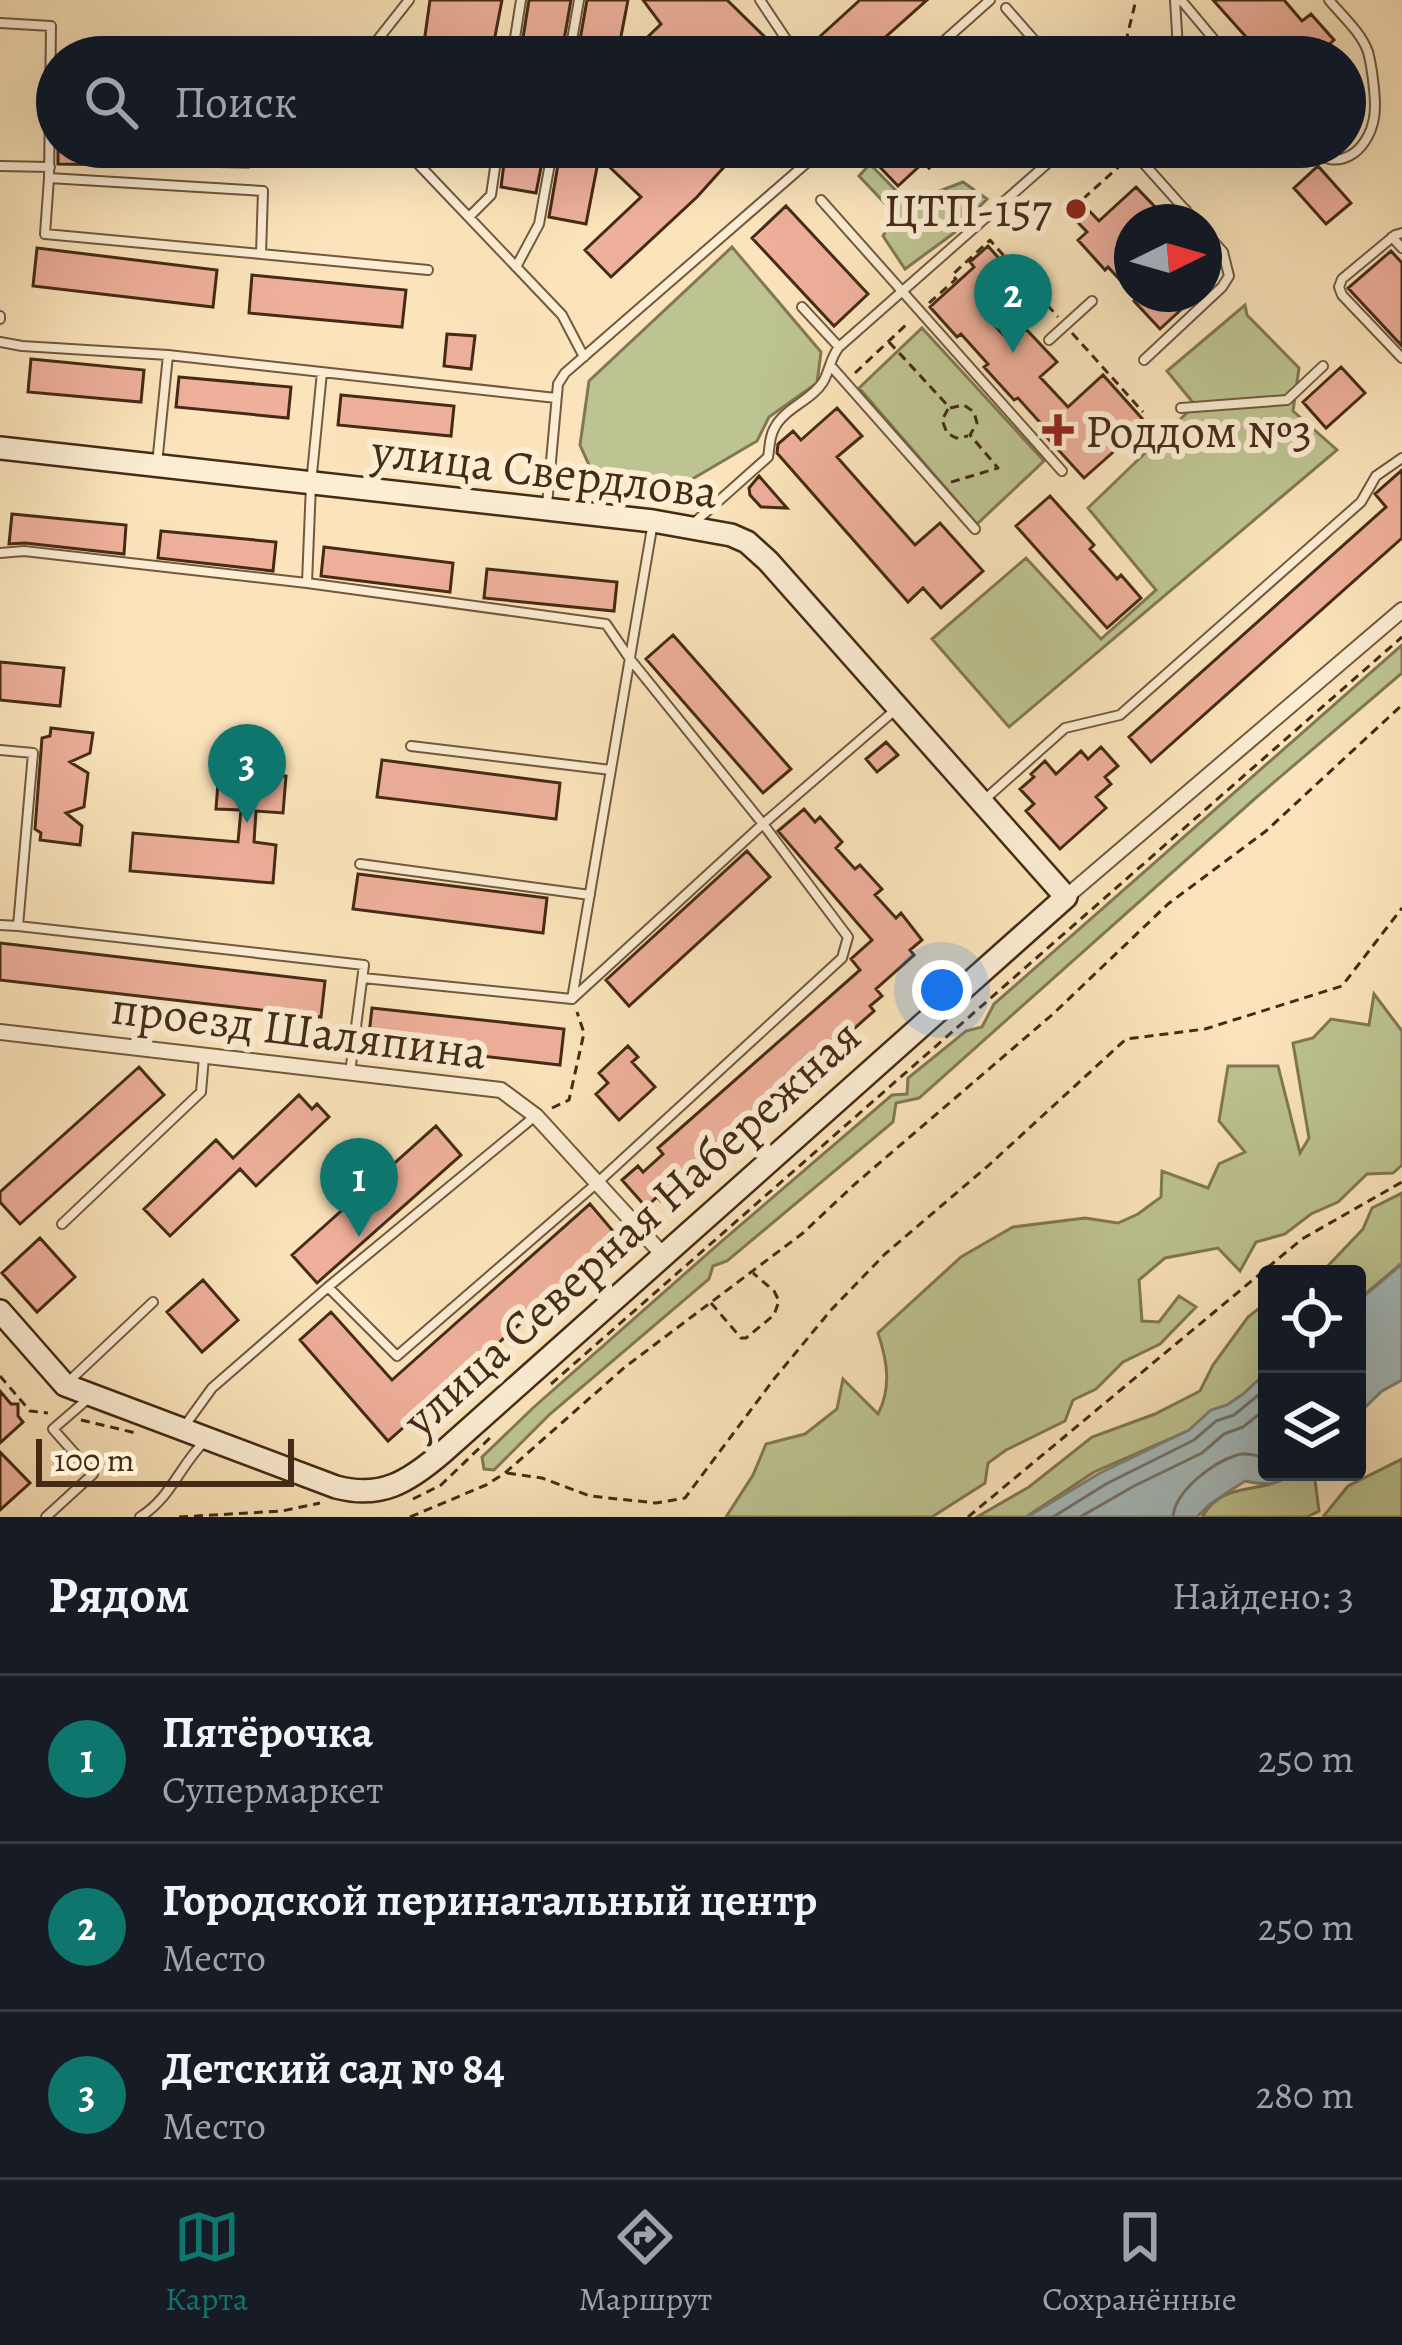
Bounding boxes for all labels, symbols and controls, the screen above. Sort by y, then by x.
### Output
search box [36,36,1366,168]
icon: search [78,69,144,135]
text: Поиск [174,71,297,133]
place label: ЦТП-157 [884,177,1053,243]
marker: ЦТП-157 [1063,196,1089,222]
north arrow [1114,204,1222,312]
pin: 2 [974,254,1052,353]
place label: Роддом №3 [1085,398,1312,464]
marker: Роддом №3 [1042,414,1074,446]
street label: улица Свердлова [367,417,721,525]
pin: 3 [208,724,286,823]
your location [912,960,972,1020]
street label: проезд Шаляпина [108,974,490,1086]
street label: улица Северная Набережная [388,1004,875,1452]
pin: 1 [320,1138,398,1237]
map controls [1258,1265,1366,1481]
button: locate [1258,1265,1366,1373]
button: layers [1258,1373,1366,1481]
scale bar [36,1433,294,1486]
text: 100 m [54,1437,134,1482]
text: Рядом [48,1560,190,1630]
text: Найдено: 3 [1172,1569,1354,1622]
text: Пятёрочка [162,1701,373,1763]
text: 1 [80,1732,94,1785]
text: 250 m [1258,1732,1354,1785]
text: Супермаркет [162,1763,383,1816]
text: Городской перинатальный центр [162,1869,817,1931]
text: 2 [78,1900,96,1953]
text: 250 m [1258,1900,1354,1953]
text: Место [162,1931,266,1984]
text: Детский сад № 84 [162,2037,505,2099]
text: 3 [79,2068,95,2121]
text: 280 m [1256,2068,1354,2121]
text: Место [162,2099,266,2152]
tab: Карта [165,2204,248,2321]
tab: Маршрут [579,2204,712,2321]
tab: Сохранённые [1042,2204,1237,2321]

